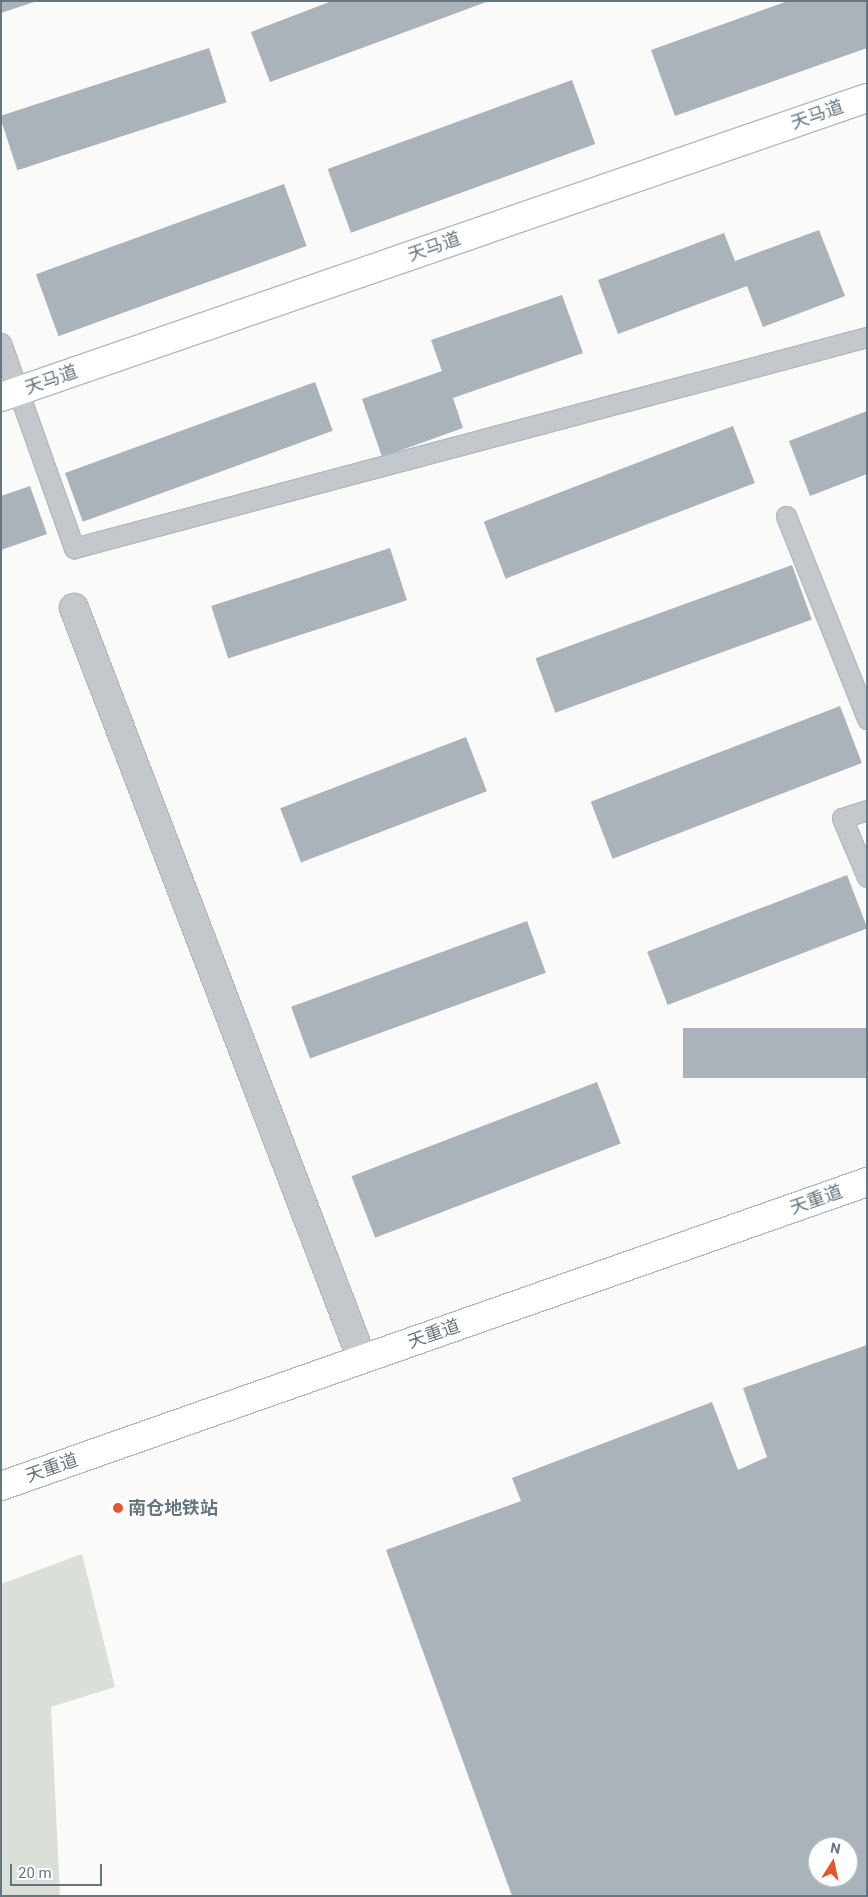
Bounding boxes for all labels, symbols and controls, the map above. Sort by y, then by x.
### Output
street label: 天马道 [788,96,846,134]
street label: 天马道 [405,228,463,266]
street label: 天马道 [22,361,80,399]
street label: 天重道 [787,1181,845,1219]
street label: 天重道 [405,1315,463,1353]
street label: 天重道 [23,1449,81,1487]
place label: 南仓地铁站 [128,1497,218,1519]
marker: 南仓地铁站 [112,1502,124,1514]
north arrow [808,1837,858,1887]
text: N [829,1839,842,1857]
scale bar [12,1854,105,1886]
text: 20 m [18,1864,52,1882]

